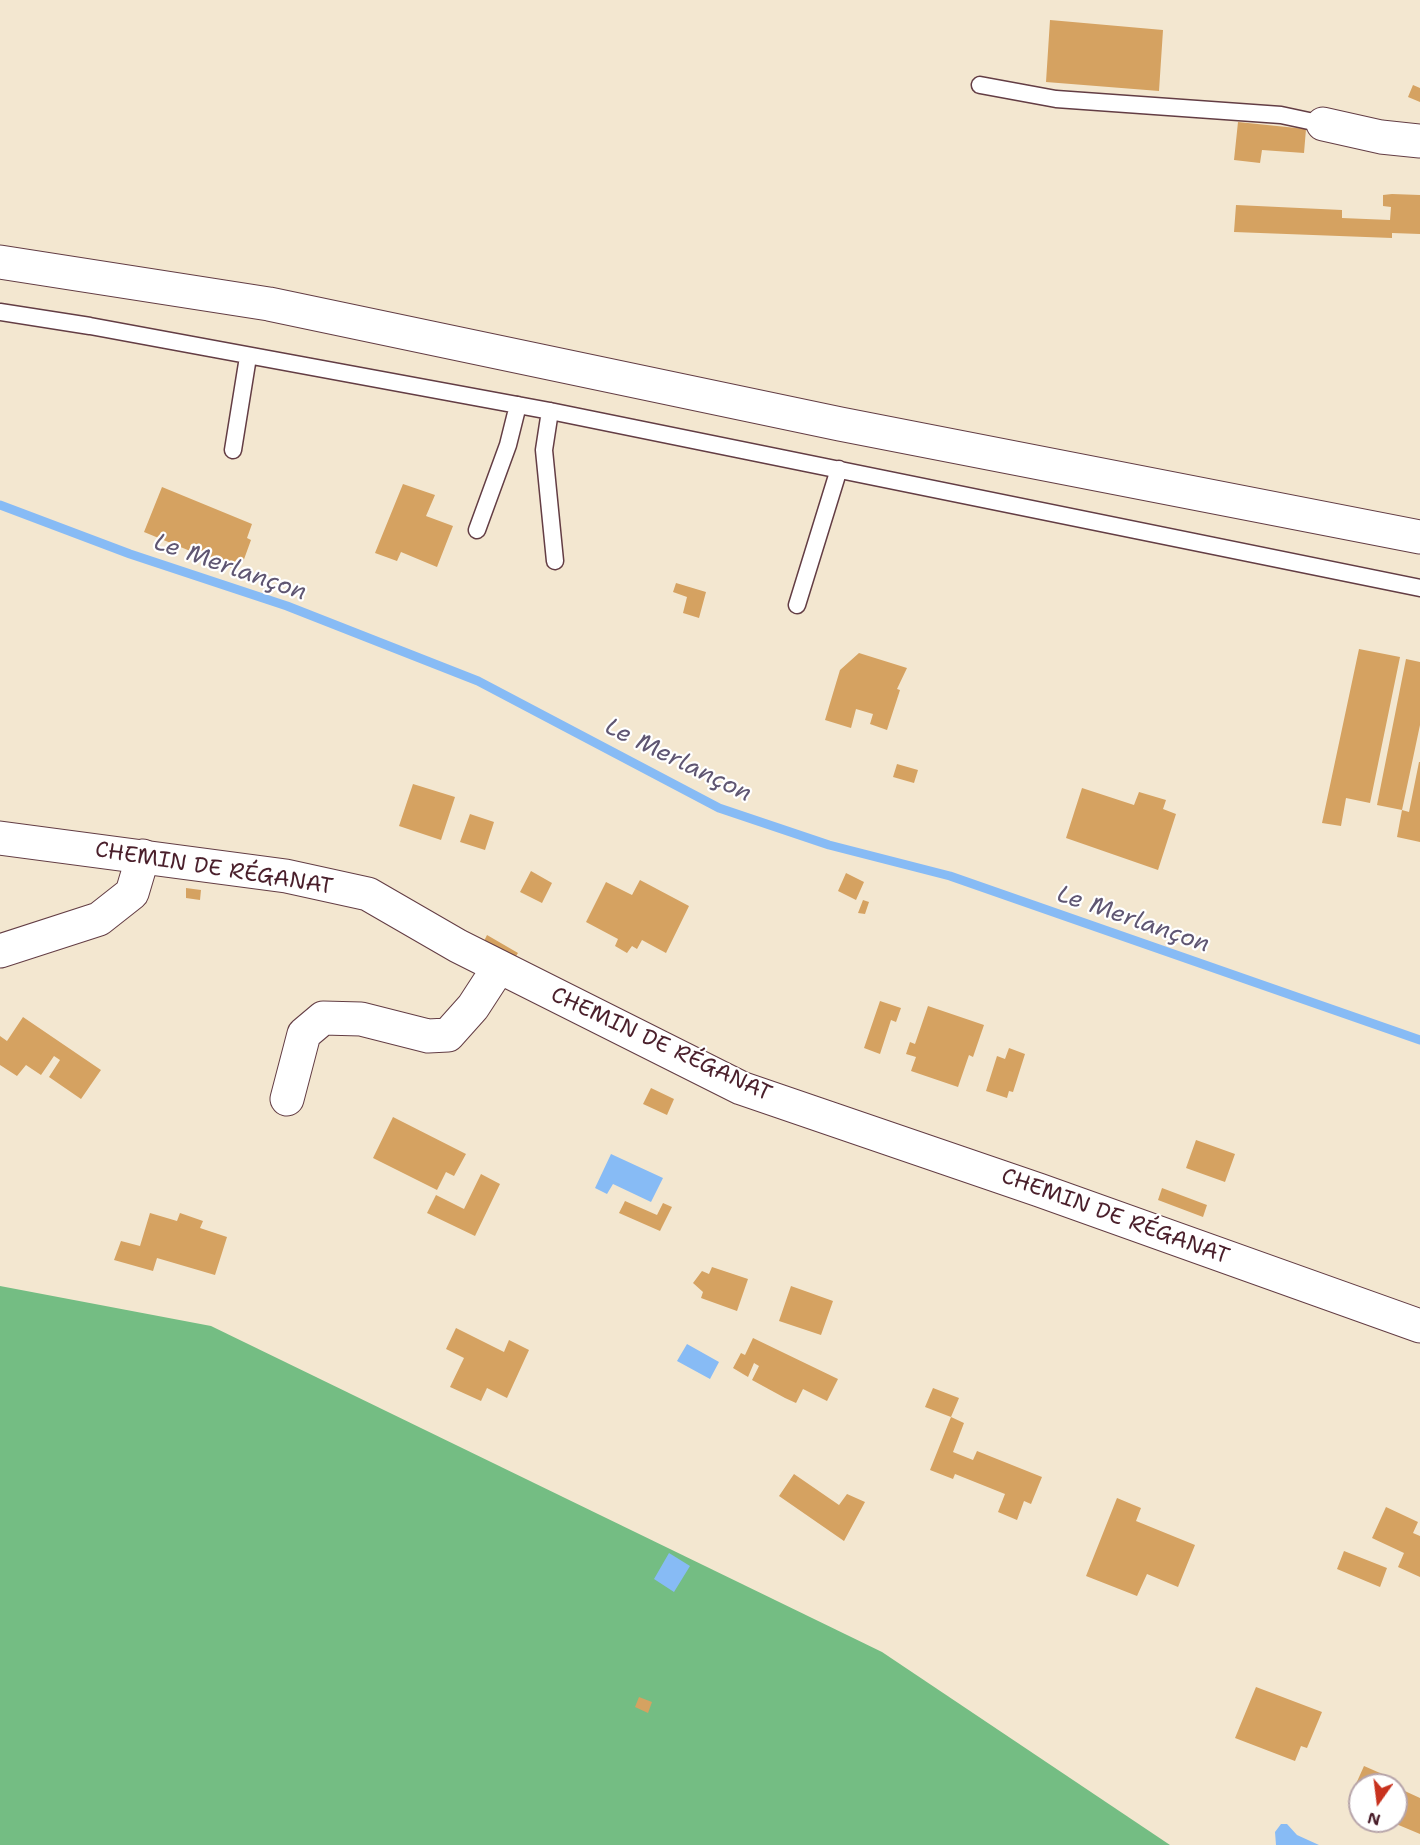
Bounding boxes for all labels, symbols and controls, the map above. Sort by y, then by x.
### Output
water label: Le Merlançon [150,528,310,608]
water label: Le Merlançon [600,713,756,809]
street label: CHEMIN DE RÉGANAT [93,837,335,901]
water label: Le Merlançon [1053,880,1213,960]
street label: CHEMIN DE RÉGANAT [546,982,776,1108]
street label: CHEMIN DE RÉGANAT [997,1163,1233,1271]
north arrow [1348,1773,1408,1833]
text: N [1365,1807,1383,1831]

